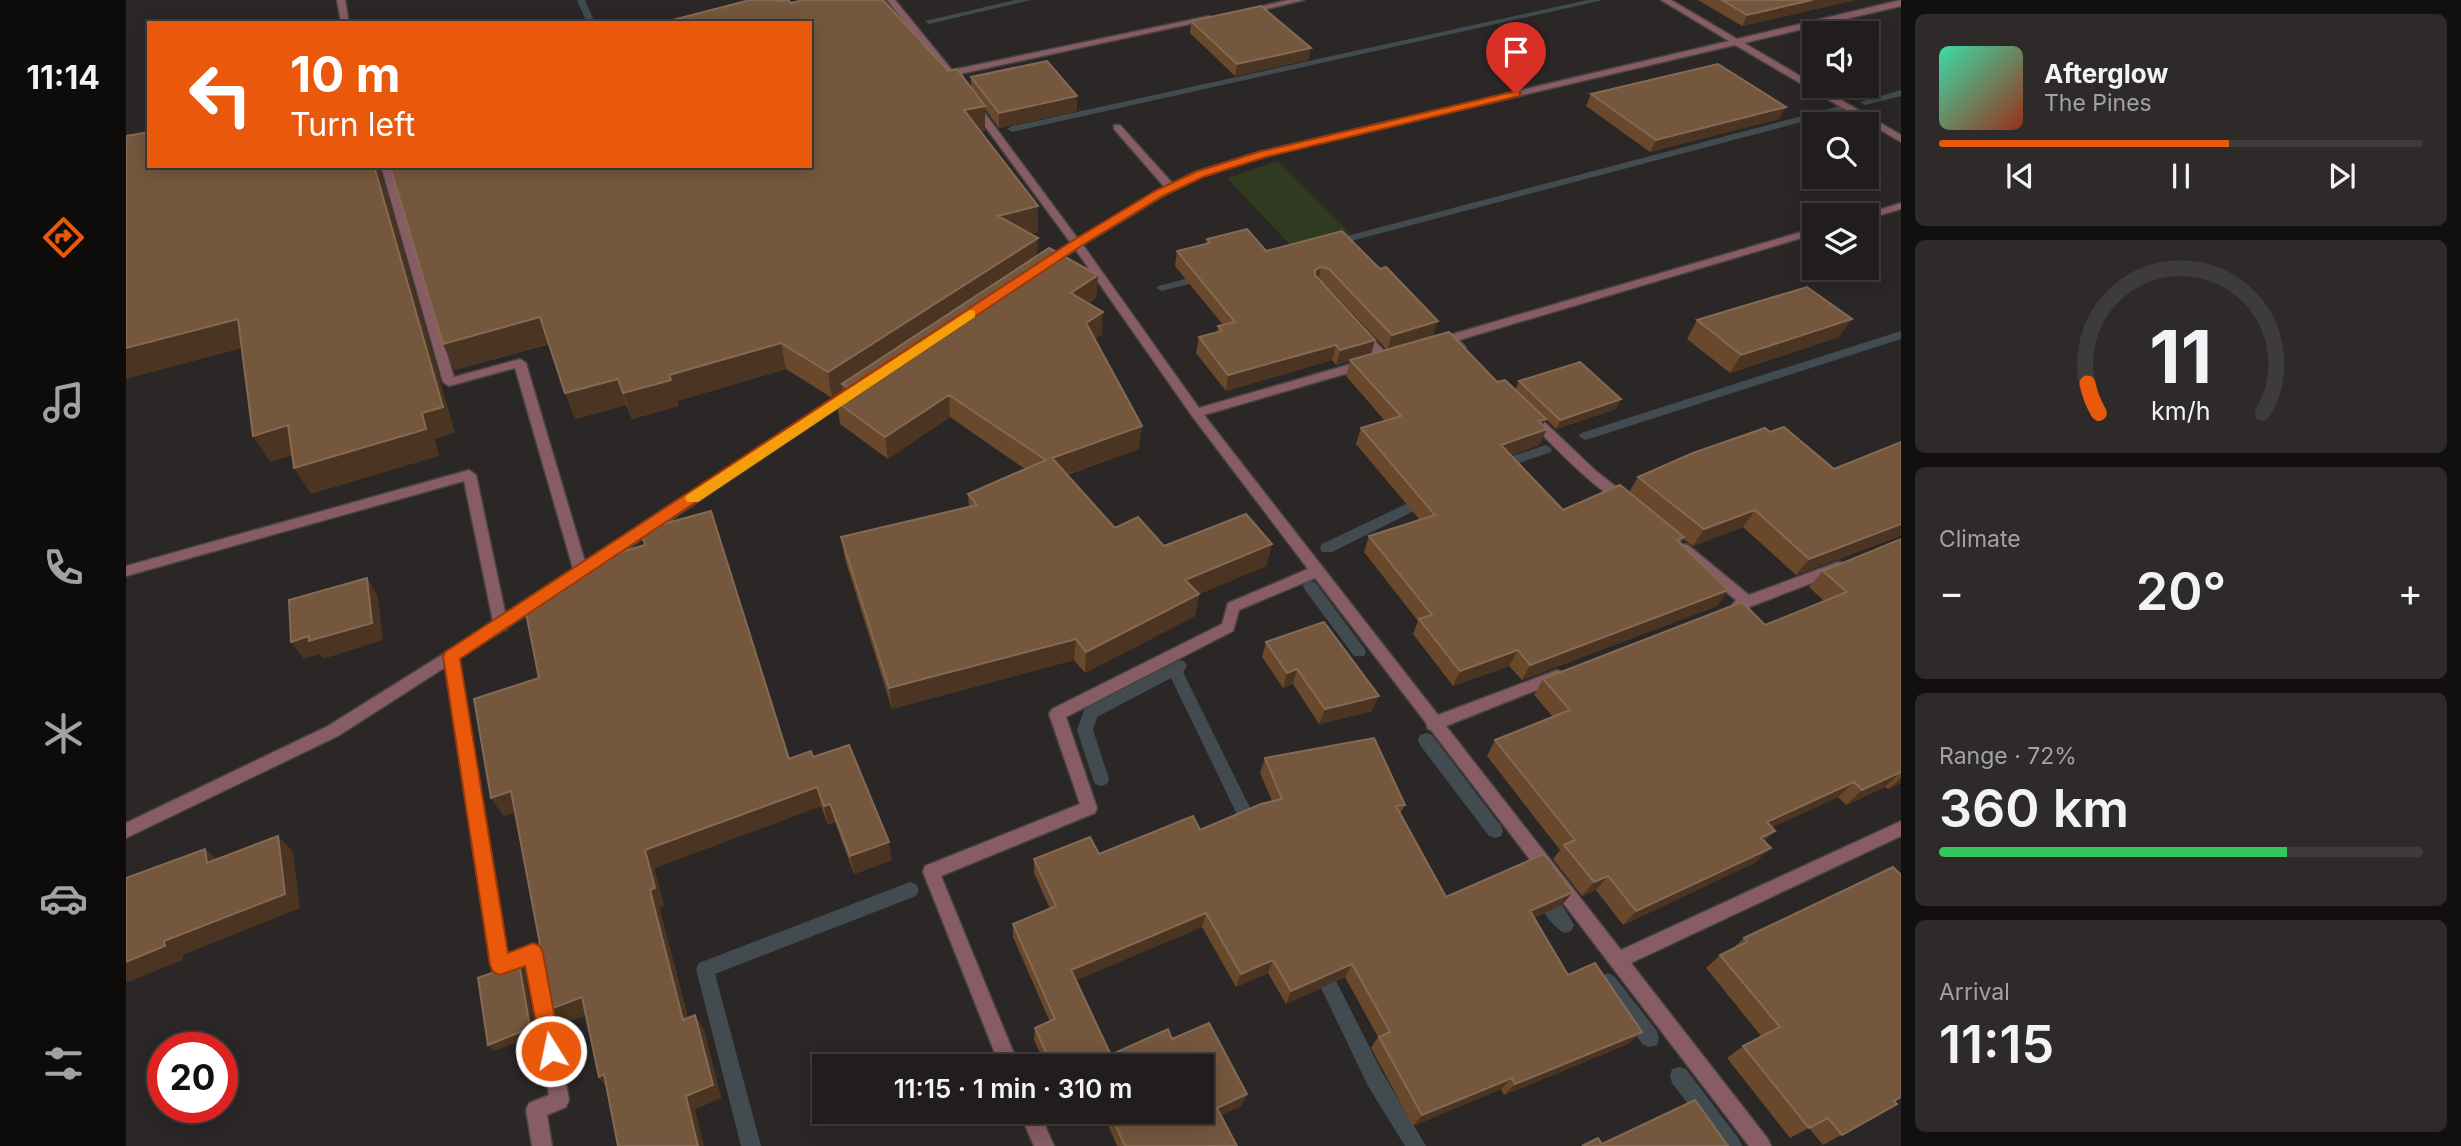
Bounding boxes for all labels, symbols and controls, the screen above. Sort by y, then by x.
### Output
map controls [1802,21,1879,280]
button: sound [1802,21,1879,98]
pin [1486,22,1546,94]
icon: arrive [1497,33,1535,71]
text: 10 m [290,45,401,104]
icon: left [175,49,266,140]
text: 11:14 [26,58,100,97]
text: Afterglow [2044,58,2168,89]
text: The Pines [2044,89,2152,117]
text: Turn left [290,105,415,144]
button: search [1802,112,1879,189]
icon: previous [2001,157,2039,195]
icon: pause [2162,157,2200,195]
icon: next [2323,157,2361,195]
button: layers [1802,203,1879,280]
icon: directions [39,213,88,262]
text: 11 [2150,312,2212,401]
icon: music [39,378,88,427]
text: km/h [2151,395,2211,425]
text: Climate [1939,525,2021,553]
icon: phone [39,543,88,592]
text: 20° [2136,560,2226,623]
text: − [1939,569,1964,615]
text: + [2398,569,2423,615]
icon: climate [39,709,88,758]
text: Range · 72% [1939,742,2077,770]
text: 360 km [1939,777,2129,840]
icon: car [39,874,88,923]
text: Arrival [1939,978,2010,1006]
text: 11:15 [1939,1013,2054,1076]
position arrow [514,1014,588,1088]
speed limit sign: 20 [147,1032,238,1123]
icon: filters [39,1039,88,1088]
text: 11:15 · 1 min · 310 m [894,1073,1132,1104]

